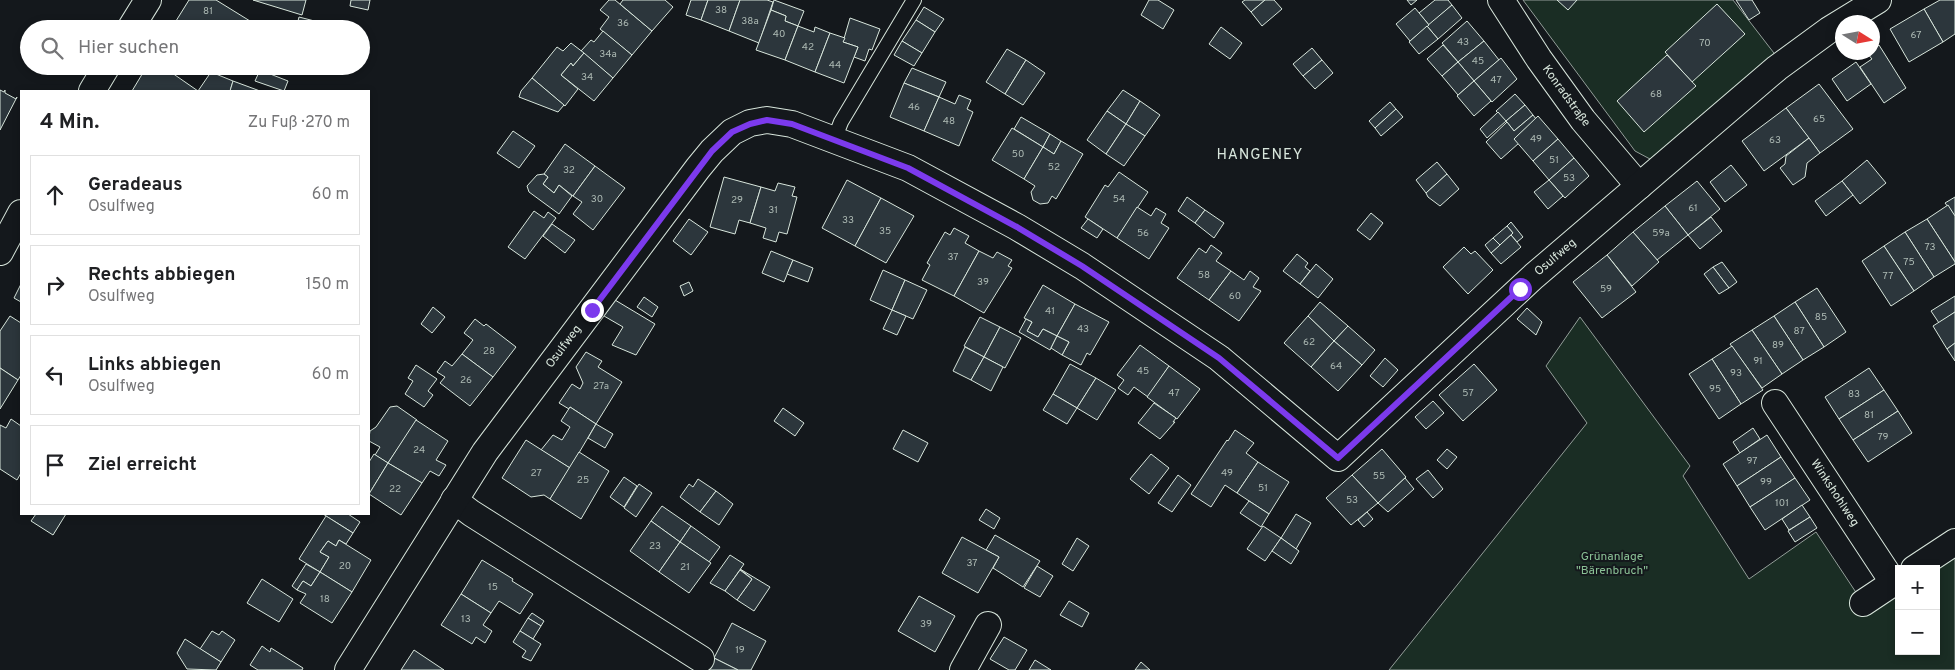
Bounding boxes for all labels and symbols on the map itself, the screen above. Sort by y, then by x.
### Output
house number: 38 [715,4,727,17]
house number: 81 [203,5,213,18]
house number: 38a [741,15,759,28]
north arrow [1835,15,1880,60]
house number: 36 [617,17,629,30]
house number: 40 [773,28,785,41]
house number: 67 [1911,29,1922,42]
house number: 43 [1457,36,1469,49]
house number: 70 [1699,37,1711,50]
house number: 42 [802,41,814,54]
house number: 34a [599,48,617,61]
house number: 45 [1472,55,1484,68]
house number: 44 [829,59,841,72]
street label: Konradstraße [1538,62,1593,130]
house number: 34 [581,71,593,84]
house number: 47 [1490,74,1502,87]
house number: 68 [1650,88,1662,101]
house number: 46 [908,101,920,114]
house number: 65 [1813,113,1825,126]
house number: 48 [943,115,955,128]
house number: 49 [1530,133,1542,146]
house number: 63 [1769,134,1781,147]
district label: HANGENEY [1217,146,1303,165]
house number: 50 [1012,148,1024,161]
house number: 51 [1549,154,1559,167]
house number: 52 [1048,161,1060,174]
house number: 32 [563,164,575,177]
house number: 53 [1563,172,1575,185]
house number: 30 [591,193,603,206]
house number: 54 [1113,193,1125,206]
house number: 29 [731,194,743,207]
house number: 61 [1688,202,1698,215]
house number: 31 [768,204,778,217]
house number: 33 [842,214,854,227]
house number: 35 [879,225,891,238]
house number: 56 [1137,227,1149,240]
house number: 59a [1652,227,1670,240]
street label: Osulfweg [1531,235,1580,280]
house number: 73 [1924,241,1936,254]
house number: 37 [947,251,959,264]
house number: 75 [1903,256,1915,269]
house number: 58 [1198,269,1210,282]
house number: 77 [1883,270,1893,283]
house number: 39 [977,276,989,289]
route start [1509,278,1532,301]
house number: 59 [1600,283,1612,296]
house number: 60 [1229,290,1241,303]
route end [581,299,604,322]
house number: 41 [1045,305,1055,318]
house number: 85 [1815,311,1827,324]
street label: Osulfweg [542,322,585,372]
house number: 43 [1077,323,1089,336]
house number: 87 [1793,325,1805,338]
house number: 62 [1303,336,1315,349]
house number: 89 [1772,339,1784,352]
house number: 28 [483,345,495,358]
house number: 91 [1753,355,1763,368]
house number: 64 [1330,360,1342,373]
house number: 45 [1137,365,1149,378]
house number: 93 [1730,367,1742,380]
house number: 26 [460,374,472,387]
house number: 27a [593,380,609,393]
house number: 95 [1709,383,1721,396]
house number: 47 [1168,387,1180,400]
house number: 57 [1462,387,1474,400]
house number: 83 [1848,388,1860,401]
house number: 81 [1864,409,1874,422]
house number: 79 [1877,431,1889,444]
house number: 24 [413,444,425,457]
house number: 97 [1747,455,1757,468]
street label: Winkshohlweg [1807,457,1862,530]
house number: 27 [530,467,542,480]
house number: 49 [1221,467,1233,480]
house number: 55 [1373,470,1385,483]
house number: 25 [577,474,589,487]
house number: 99 [1760,476,1772,489]
house number: 51 [1258,482,1268,495]
house number: 22 [389,483,401,496]
house number: 53 [1346,494,1358,507]
house number: 101 [1775,497,1789,510]
house number: 23 [649,540,661,553]
park label: Grünanlage "Bärenbruch" [1576,549,1648,579]
house number: 37 [966,557,978,570]
house number: 20 [339,560,351,573]
house number: 21 [680,561,690,574]
house number: 15 [488,581,498,594]
house number: 18 [320,593,330,606]
house number: 13 [461,613,471,626]
house number: 39 [920,618,932,631]
house number: 19 [735,644,745,657]

